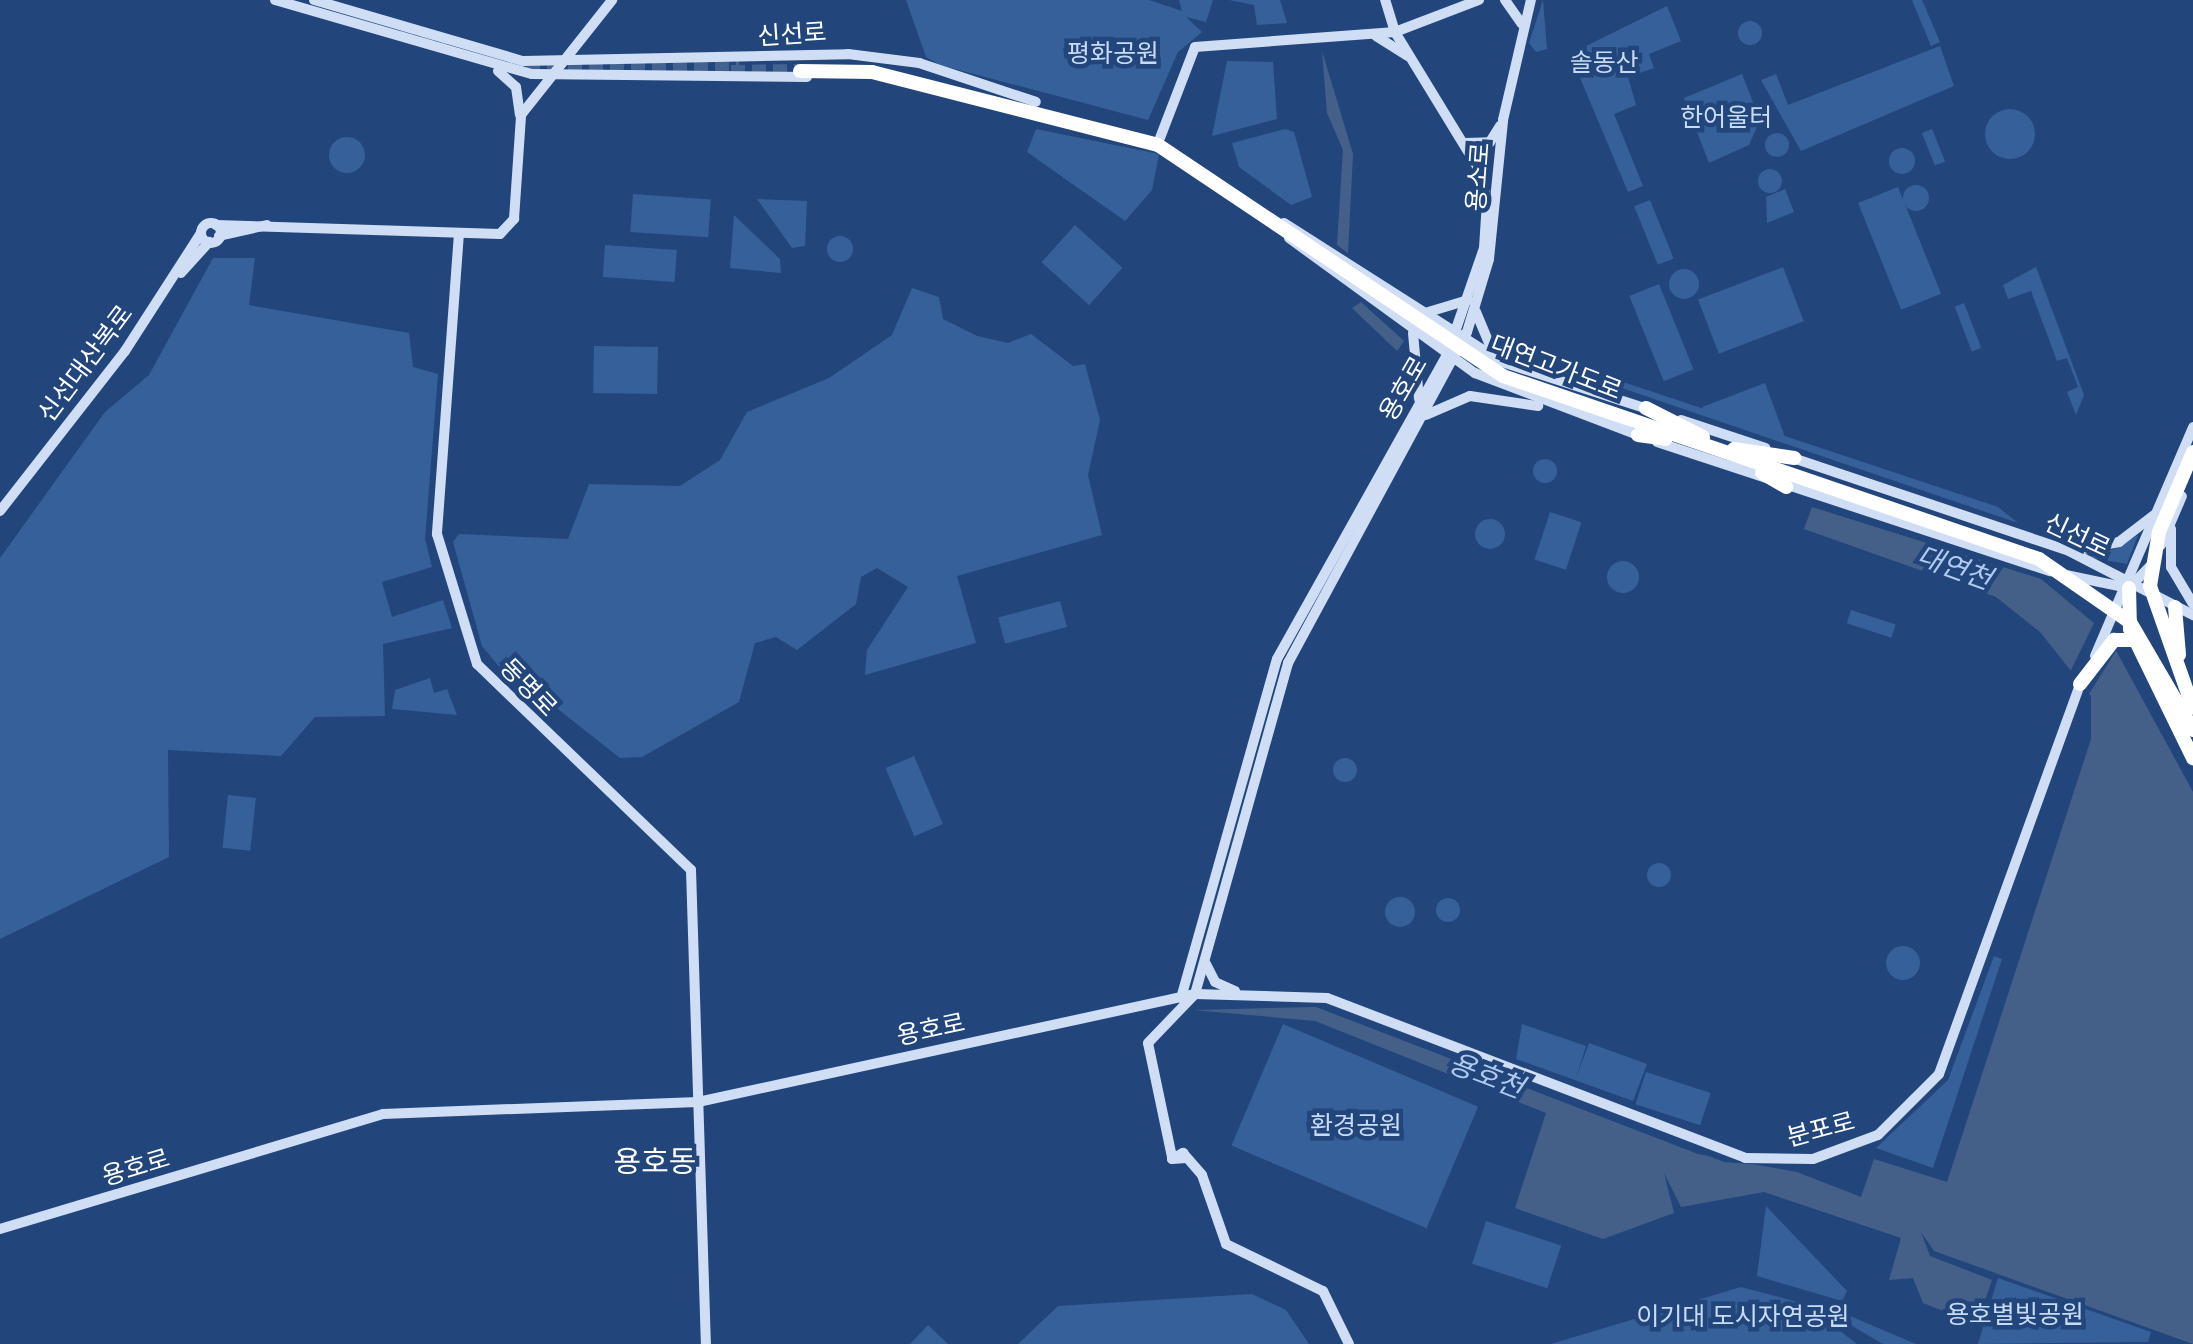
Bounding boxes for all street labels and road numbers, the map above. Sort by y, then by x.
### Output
street label: 신선로 [757,18,827,52]
street label: 용소로 [1462,142,1496,212]
street label: 신선대산복로 [32,300,140,428]
street label: 대연고가도로 [1486,329,1626,407]
street label: 용호로 [1374,352,1434,426]
street label: 신선로 [2039,508,2115,564]
street label: 동명로 [493,653,563,723]
street label: 용호로 [894,1008,968,1052]
street label: 분포로 [1784,1107,1858,1153]
street label: 용호로 [99,1144,173,1192]

